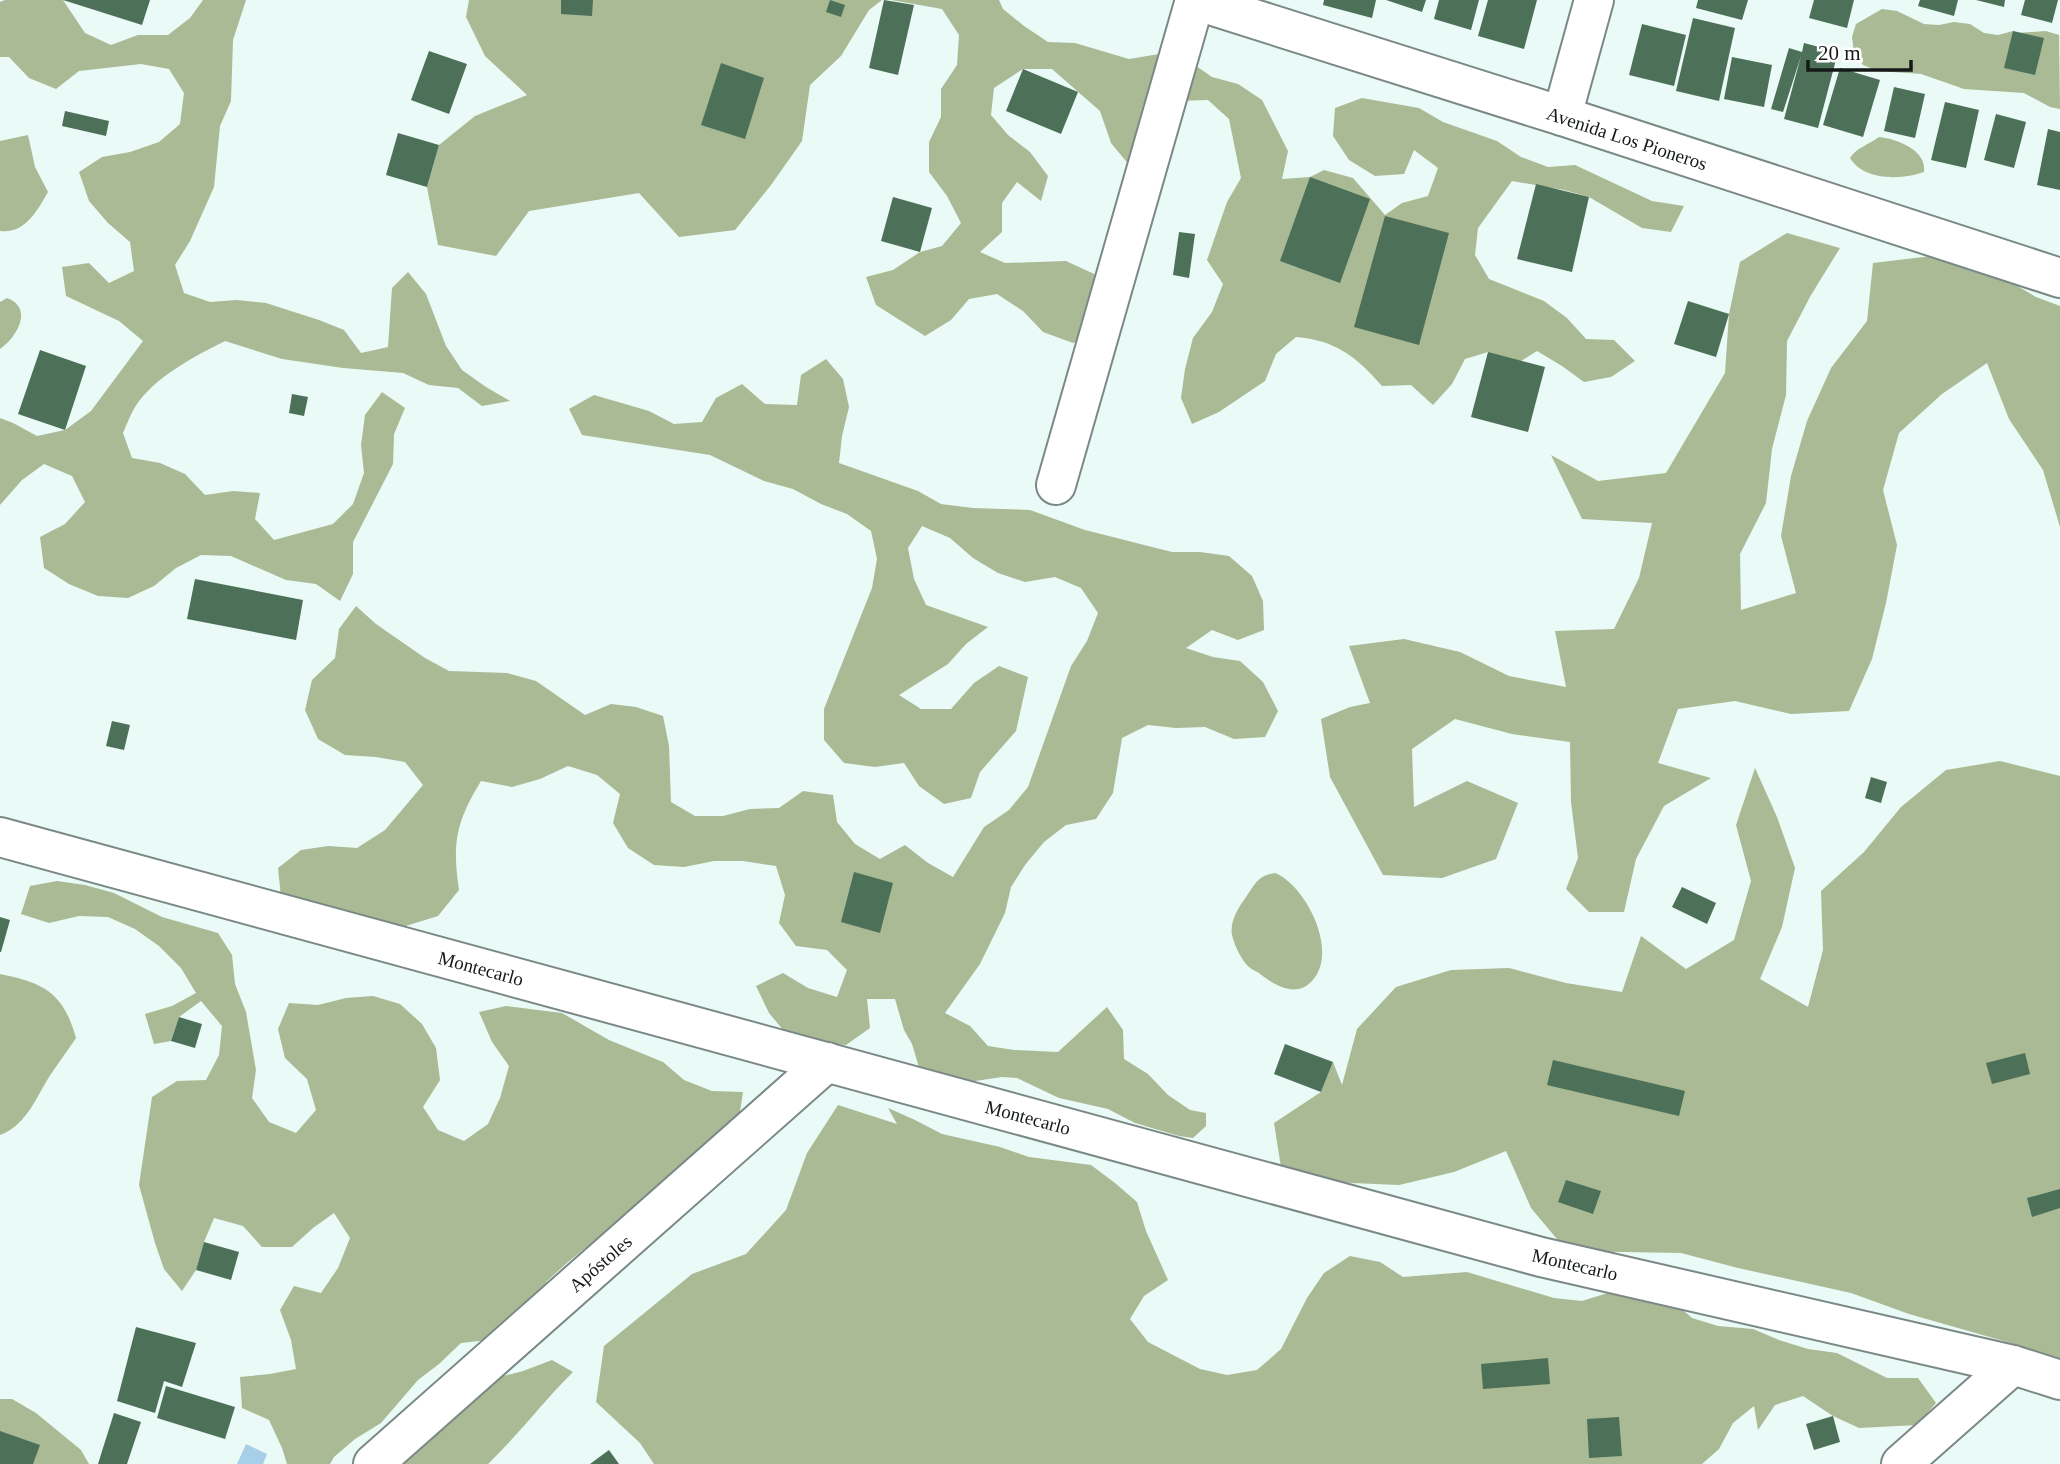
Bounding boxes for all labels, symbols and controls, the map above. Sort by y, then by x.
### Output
scale bar [1808,28,1911,72]
text: 20 m [1818,41,1861,65]
street label: Avenida Los Pioneros [1544,103,1710,174]
street label: Montecarlo [436,947,526,990]
street label: Montecarlo [983,1096,1073,1139]
street label: Apóstoles [565,1231,636,1296]
street label: Montecarlo [1530,1244,1620,1285]

